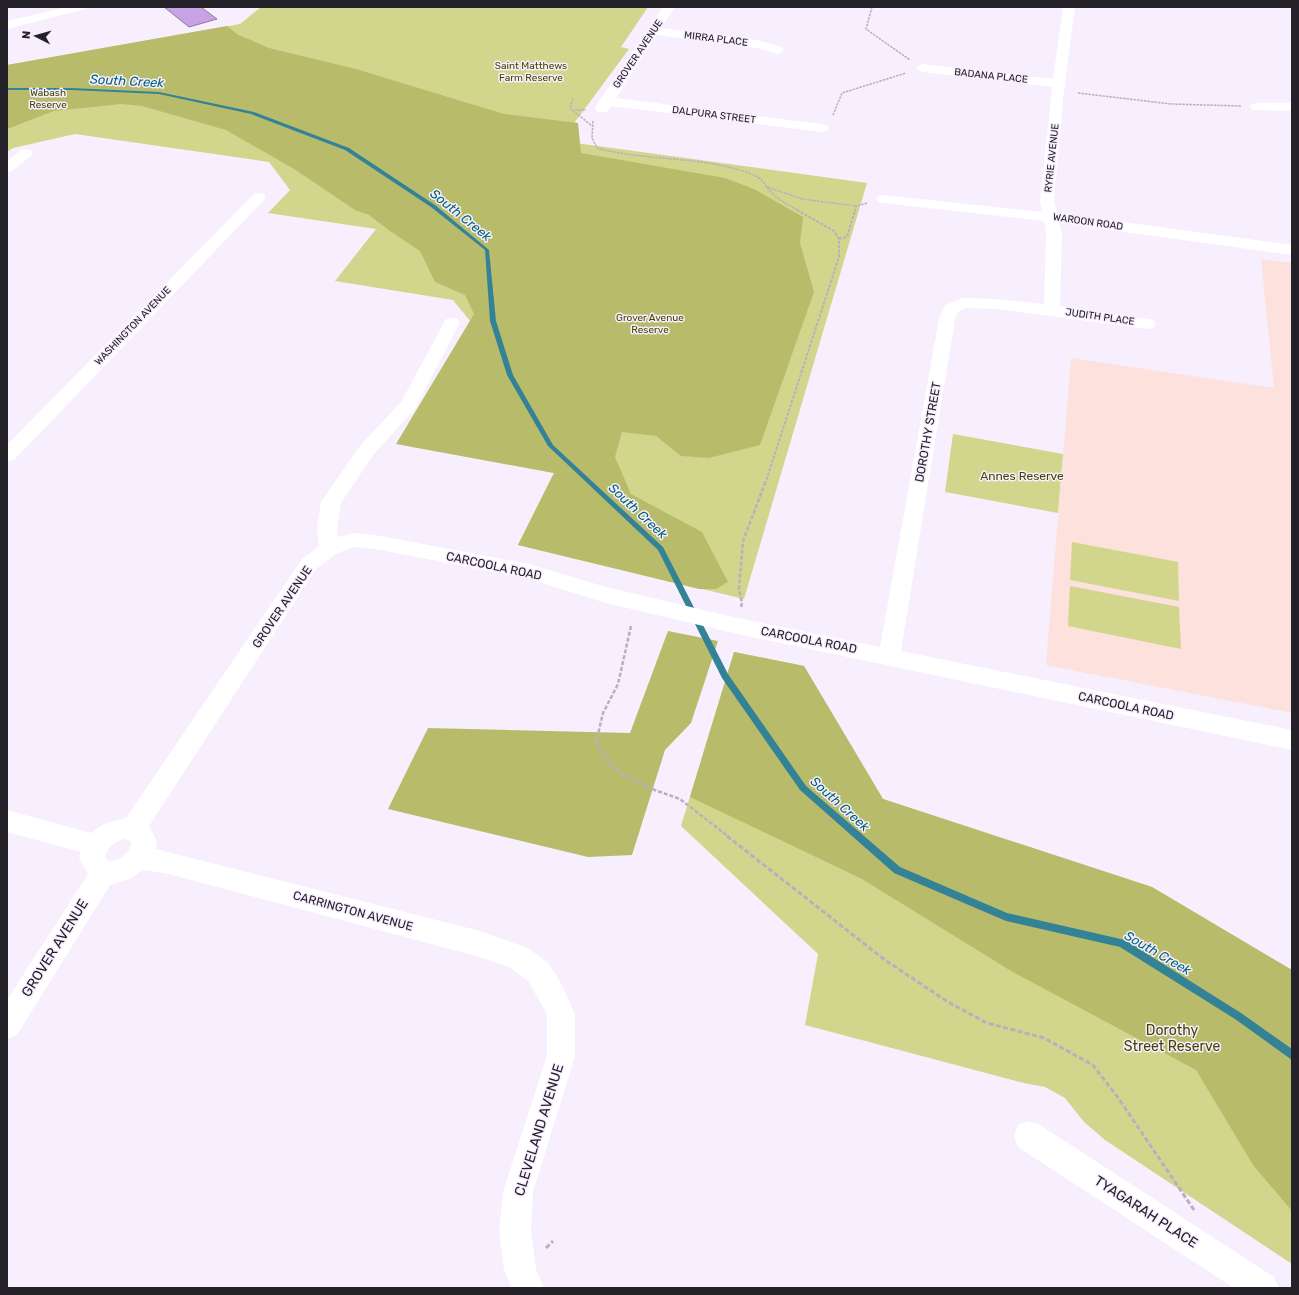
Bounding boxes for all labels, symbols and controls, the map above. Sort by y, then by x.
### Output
north arrow [16,16,56,56]
street label: GROVER AVENUE [611,17,665,91]
street label: MIRRA PLACE [684,29,748,49]
text: N [20,30,33,40]
park label: Saint Matthews Farm Reserve [495,60,567,84]
street label: BADANA PLACE [954,66,1028,86]
water label: South Creek [90,72,165,90]
park label: Wabash Reserve [29,87,67,111]
street label: DALPURA STREET [671,104,757,126]
street label: RYRIE AVENUE [1042,123,1062,193]
water label: South Creek [427,186,495,244]
street label: WAROON ROAD [1052,211,1124,233]
street label: WASHINGTON AVENUE [92,284,174,368]
street label: JUDITH PLACE [1065,306,1135,328]
park label: Grover Avenue Reserve [616,312,684,336]
street label: DOROTHY STREET [912,381,944,483]
park label: Annes Reserve [980,469,1064,483]
water label: South Creek [606,480,670,542]
street label: CARCOOLA ROAD [445,549,543,583]
street label: GROVER AVENUE [249,563,315,651]
street label: CARCOOLA ROAD [760,624,858,656]
street label: CARCOOLA ROAD [1077,689,1175,723]
water label: South Creek [807,774,873,835]
street label: CARRINGTON AVENUE [291,888,415,934]
street label: GROVER AVENUE [18,896,92,1000]
water label: South Creek [1122,928,1194,978]
park label: Dorothy Street Reserve [1124,1022,1220,1055]
street label: CLEVELAND AVENUE [511,1062,567,1198]
street label: TYAGARAH PLACE [1091,1172,1201,1252]

